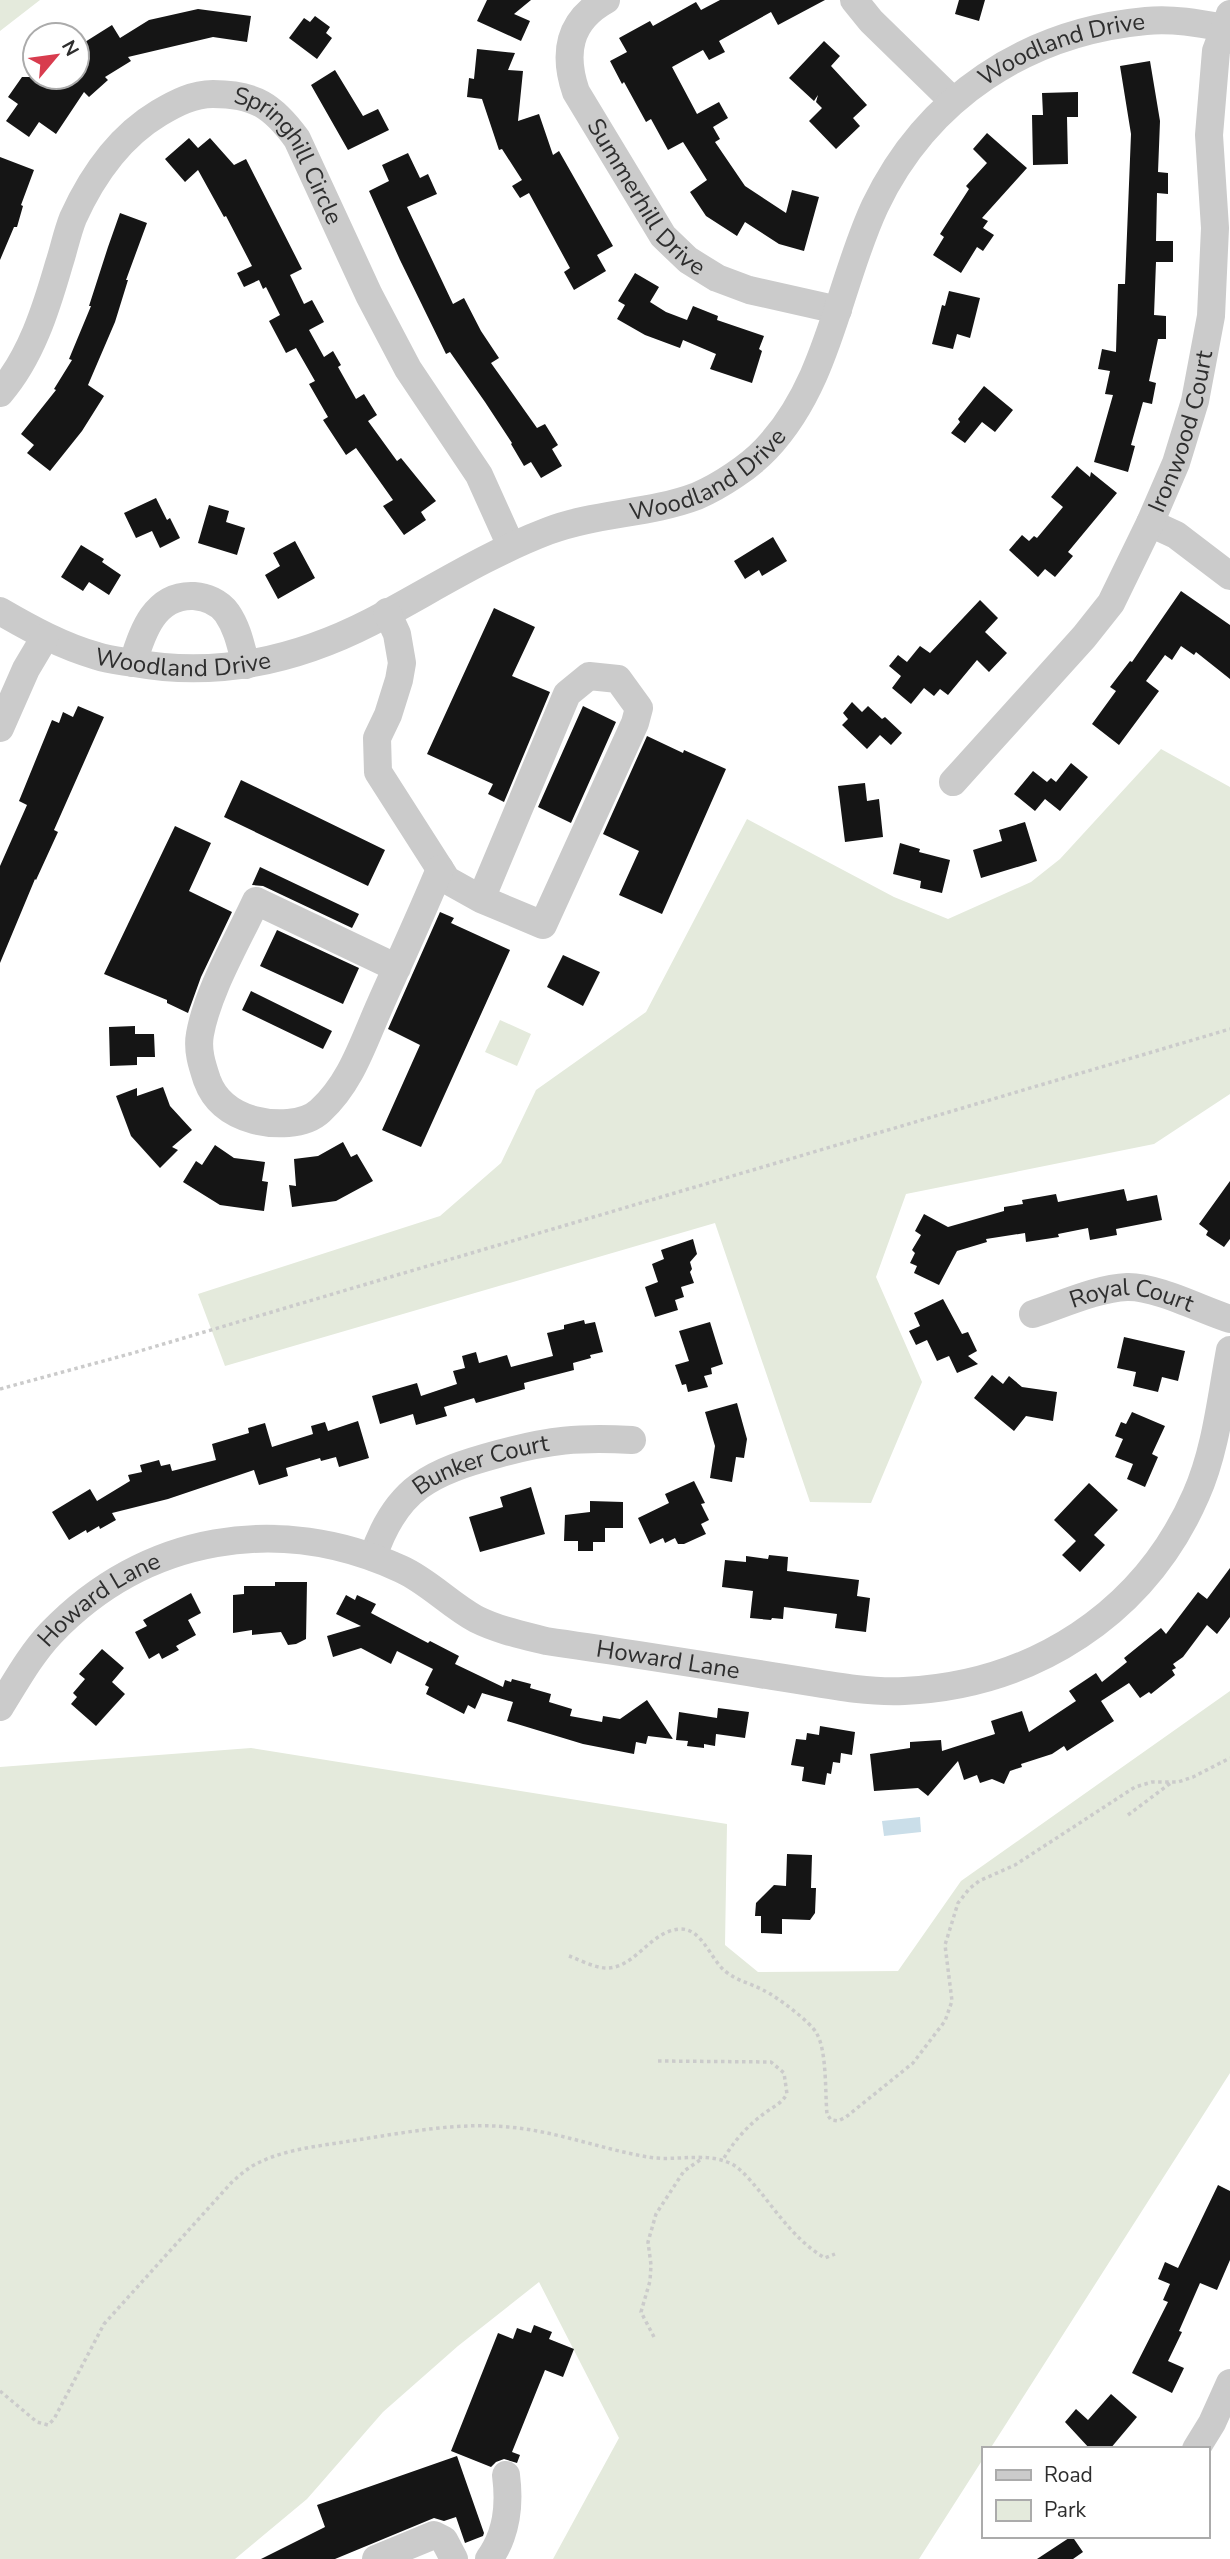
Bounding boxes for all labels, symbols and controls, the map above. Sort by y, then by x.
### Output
street label: Woodland Drive [972,5,1147,93]
north arrow [21,21,91,91]
text: N [55,36,85,61]
street label: Springhill Circle [231,79,350,230]
street label: Summerhill Drive [580,112,712,283]
street label: Ironwood Court [1141,347,1220,517]
street label: Woodland Drive [627,422,793,528]
street label: Woodland Drive [92,641,274,684]
street label: Royal Court [1065,1271,1199,1320]
street label: Bunker Court [406,1427,552,1502]
street label: Howard Lane [30,1545,165,1654]
street label: Howard Lane [594,1633,742,1687]
legend [982,2447,1209,2538]
text: Road [1044,2461,1093,2489]
text: Park [1044,2496,1086,2524]

